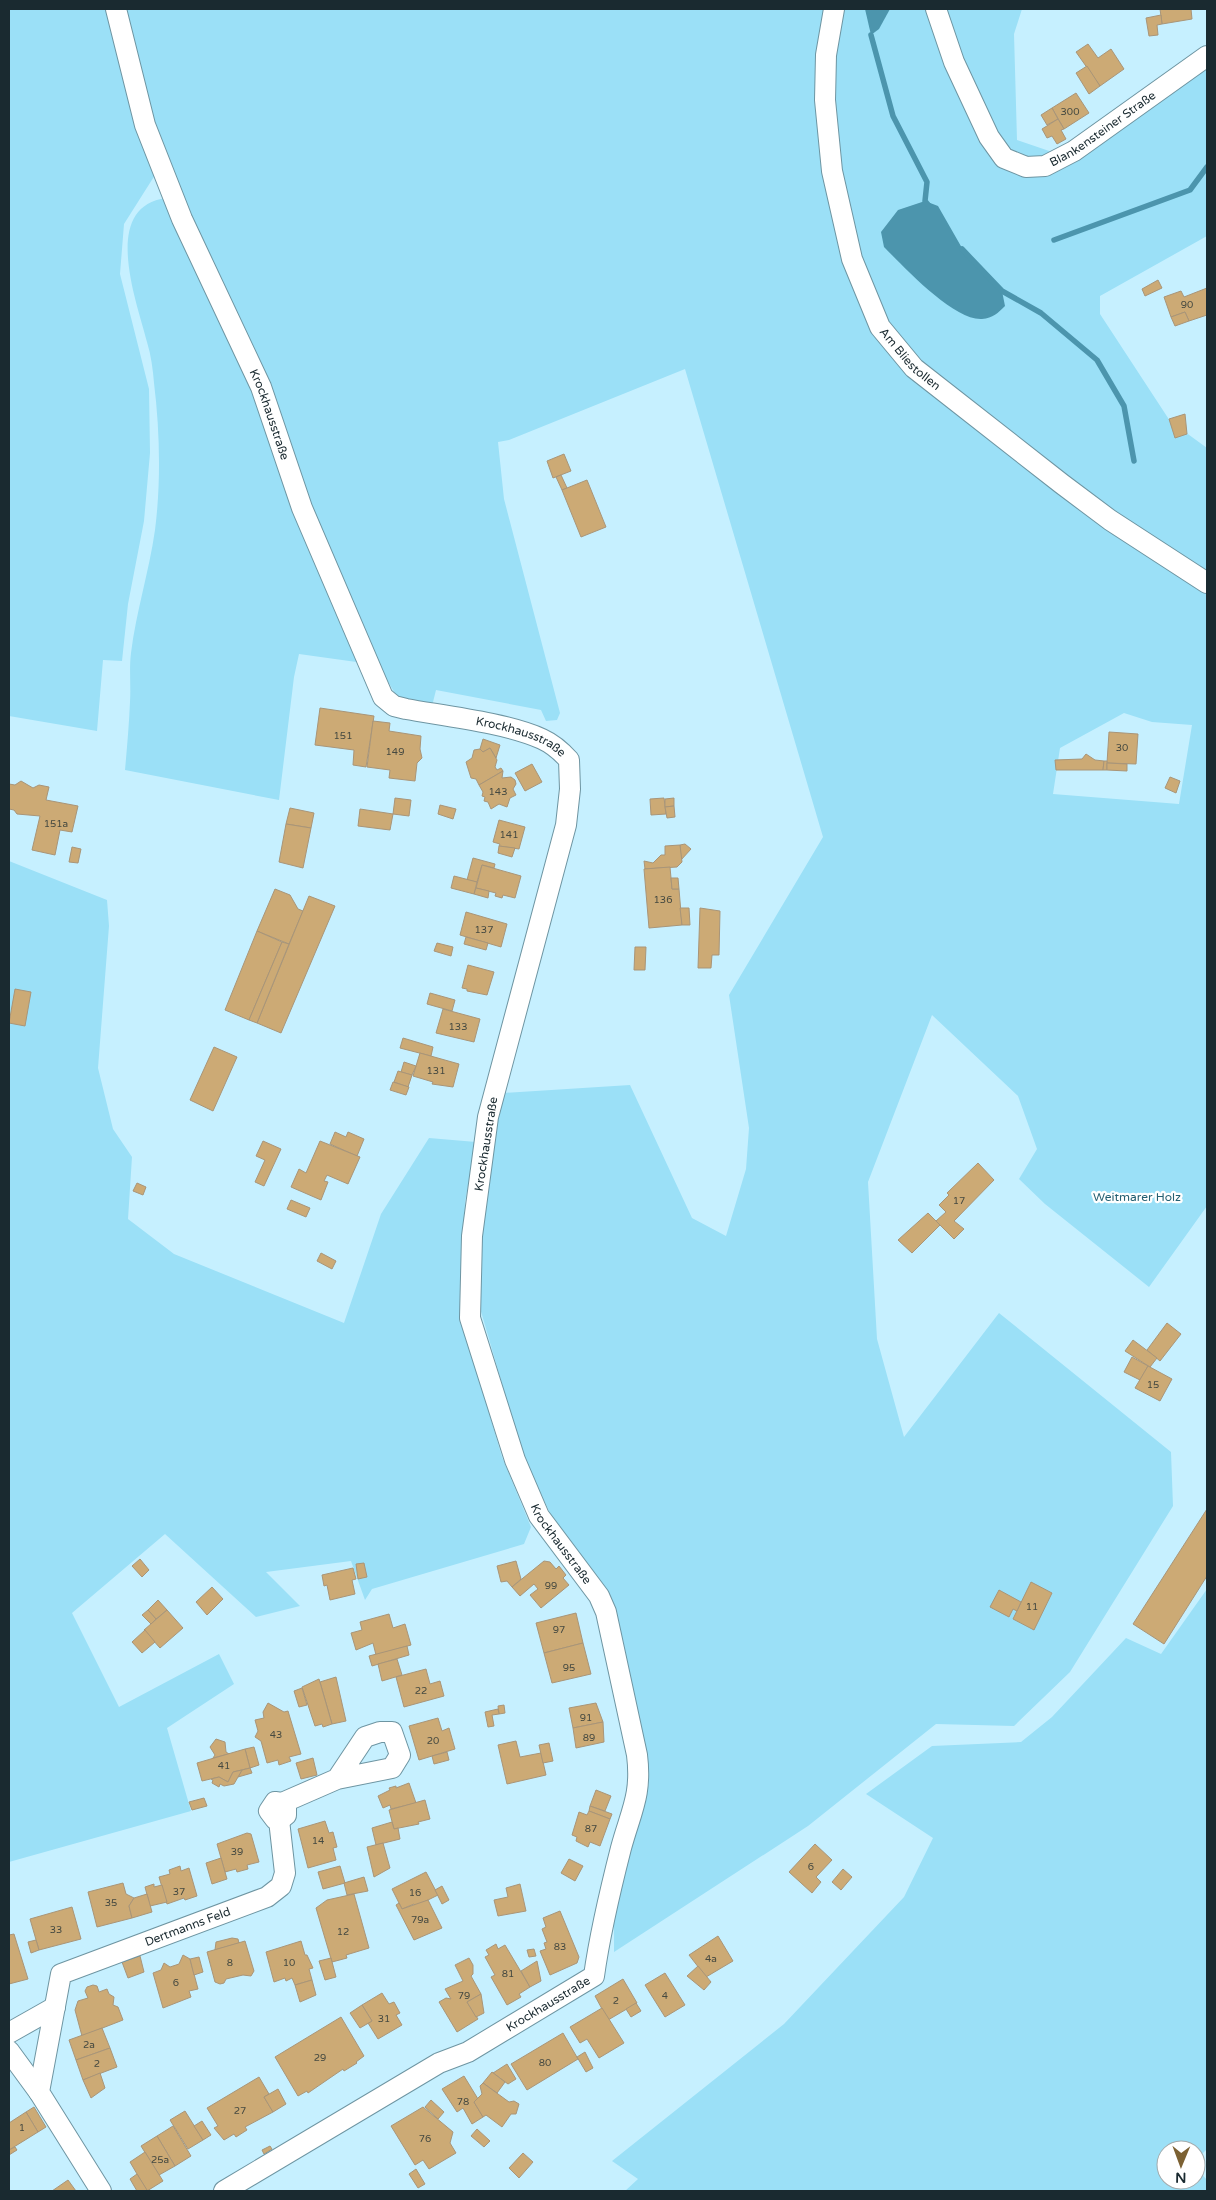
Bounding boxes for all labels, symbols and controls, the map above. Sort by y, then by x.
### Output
street label: Blankensteiner Straße [1047,88,1158,169]
house number: 300 [1061,106,1079,118]
house number: 90 [1181,299,1193,311]
street label: Am Bliestollen [877,325,943,393]
street label: Krockhausstraße [247,367,292,462]
street label: Krockhausstraße [475,714,569,760]
house number: 151 [334,730,352,742]
house number: 30 [1116,742,1128,754]
house number: 149 [386,746,404,758]
house number: 143 [489,786,507,798]
house number: 151a [44,818,68,830]
house number: 141 [500,829,518,841]
house number: 136 [654,894,672,906]
house number: 137 [475,924,493,936]
house number: 133 [449,1021,467,1033]
house number: 131 [427,1065,445,1077]
street label: Krockhausstraße [472,1096,500,1192]
park label: Weitmarer Holz [1093,1190,1181,1204]
house number: 17 [953,1195,965,1207]
house number: 15 [1147,1379,1159,1391]
street label: Krockhausstraße [528,1502,595,1587]
house number: 99 [545,1580,557,1592]
house number: 11 [1026,1601,1038,1613]
house number: 97 [553,1624,565,1636]
house number: 95 [563,1662,575,1674]
house number: 22 [415,1685,427,1697]
house number: 91 [580,1712,592,1724]
house number: 43 [270,1729,282,1741]
house number: 89 [583,1732,595,1744]
house number: 20 [427,1735,439,1747]
house number: 41 [218,1760,230,1772]
house number: 87 [585,1823,597,1835]
house number: 14 [312,1835,324,1847]
house number: 39 [231,1846,243,1858]
house number: 6 [808,1861,814,1873]
house number: 37 [173,1886,185,1898]
house number: 16 [409,1887,421,1899]
house number: 35 [105,1897,117,1909]
street label: Dertmanns Feld [143,1904,232,1949]
house number: 79a [411,1914,429,1926]
house number: 33 [50,1924,62,1936]
house number: 12 [337,1926,349,1938]
house number: 83 [554,1941,566,1953]
house number: 4a [705,1953,717,1965]
house number: 8 [227,1957,233,1969]
house number: 10 [283,1957,295,1969]
house number: 81 [502,1968,514,1980]
street label: Krockhausstraße [503,1973,593,2035]
house number: 6 [173,1977,179,1989]
house number: 79 [458,1990,470,2002]
house number: 4 [662,1990,668,2002]
house number: 2 [613,1995,619,2007]
house number: 31 [378,2013,390,2025]
house number: 2a [83,2039,95,2051]
house number: 29 [314,2052,326,2064]
house number: 80 [539,2057,551,2069]
house number: 2 [94,2058,100,2070]
house number: 78 [457,2096,469,2108]
house number: 27 [234,2105,246,2117]
house number: 1 [19,2122,25,2134]
house number: 76 [419,2133,431,2145]
north arrow [1156,2140,1206,2190]
house number: 25a [151,2154,169,2166]
text: N [1175,2169,1187,2186]

